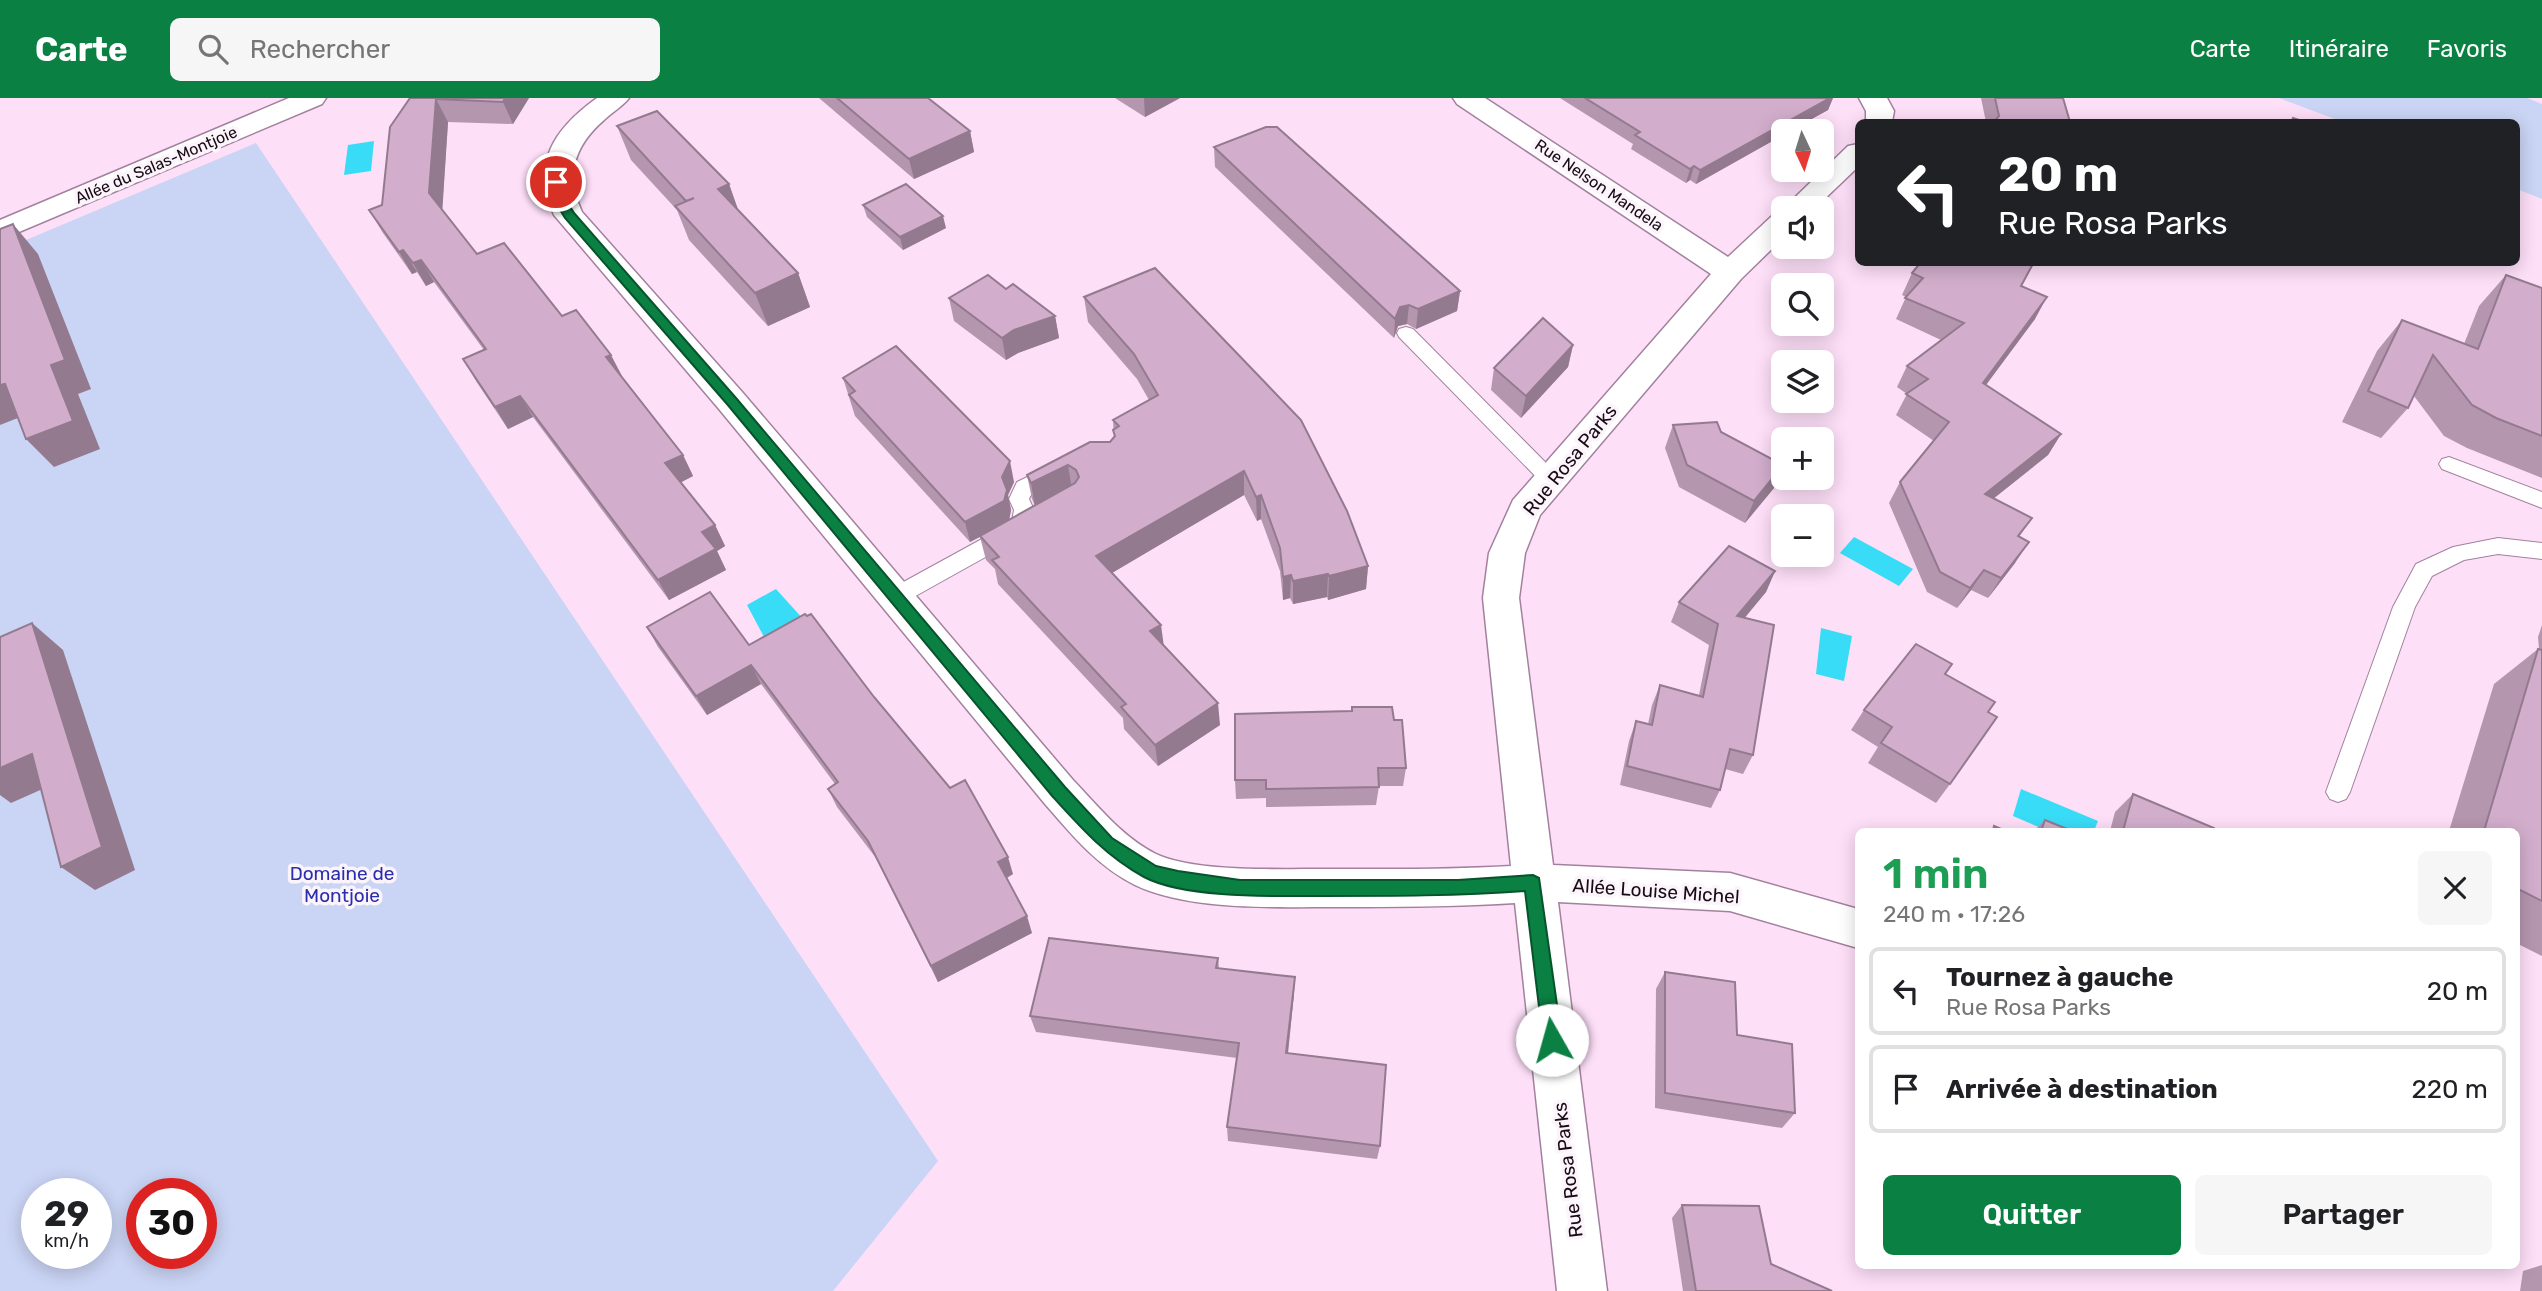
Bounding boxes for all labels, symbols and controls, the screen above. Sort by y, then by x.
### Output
search box [170,18,660,81]
text: Carte [35,30,128,69]
icon: search [194,30,232,68]
text: Rechercher [250,34,390,65]
text: Carte [2190,35,2251,63]
text: Itinéraire [2289,35,2389,63]
text: Favoris [2427,35,2507,63]
north arrow [1771,119,1834,182]
map controls [1771,119,1834,567]
street label: Allée du Salas-Montjoie [72,122,240,208]
street label: Rue Nelson Mandela [1531,135,1667,235]
text: 20 m [1998,145,2119,203]
icon: left [1883,147,1974,238]
pin [526,152,586,212]
icon: arrive [537,163,575,201]
button: sound [1771,196,1834,259]
text: Rue Rosa Parks [1998,204,2228,242]
button: search [1771,273,1834,336]
button: layers [1771,350,1834,413]
street label: Rue Rosa Parks [1518,400,1622,520]
button: + [1771,427,1834,490]
button: − [1771,504,1834,567]
text: 1 min [1883,849,1989,899]
button: close [2418,851,2492,925]
park label: Domaine de Montjoie [290,862,394,907]
street label: Allée Louise Michel [1572,874,1740,908]
text: 240 m · 17:26 [1883,900,2025,928]
text: Tournez à gauche [1946,962,2174,993]
icon: left [1887,972,1925,1010]
text: 20 m [2427,976,2488,1007]
text: Rue Rosa Parks [1946,993,2111,1021]
position arrow [1515,1003,1589,1077]
icon: arrive [1887,1070,1925,1108]
text: Arrivée à destination [1946,1074,2218,1105]
text: 220 m [2411,1074,2488,1105]
street label: Rue Rosa Parks [1548,1101,1588,1239]
button: Quitter [1883,1175,2181,1255]
button: Partager [2195,1175,2492,1255]
speed limit sign: 30 [126,1178,217,1269]
text: 29 [44,1193,89,1235]
text: km/h [44,1230,89,1252]

